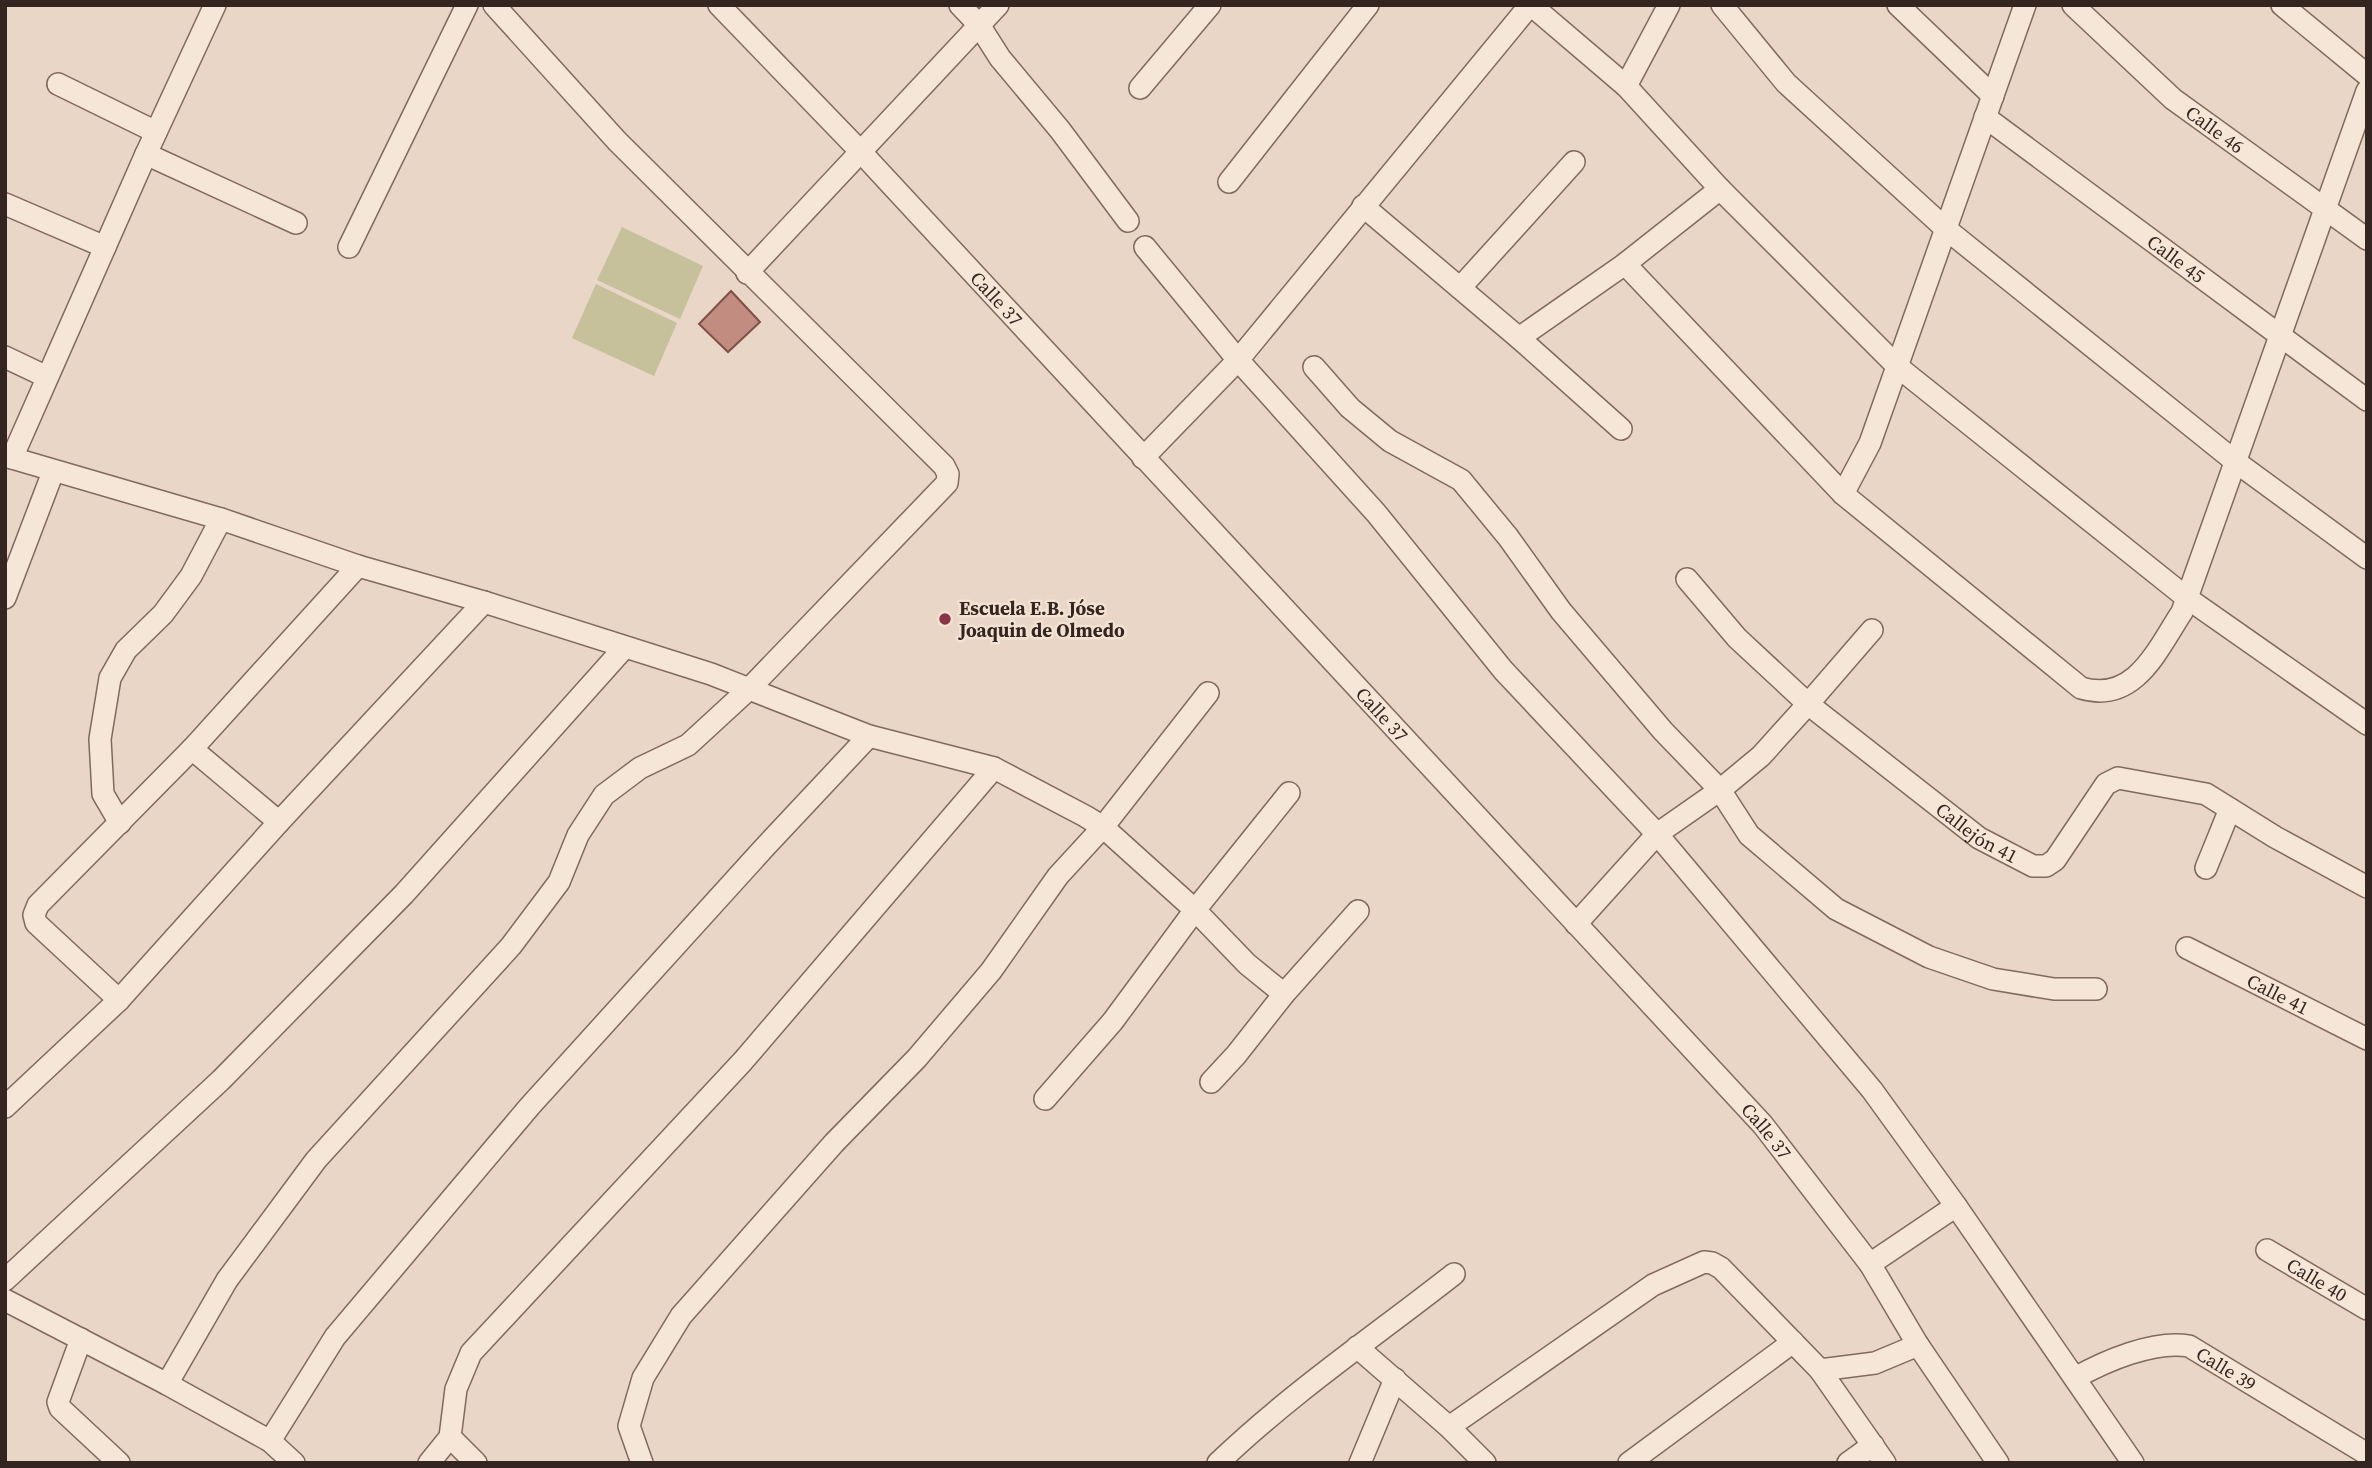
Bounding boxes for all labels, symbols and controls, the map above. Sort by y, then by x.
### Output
street label: Calle 46 [2181,99,2249,159]
street label: Calle 45 [2142,229,2211,289]
street label: Calle 37 [965,265,1029,332]
place label: Escuela E.B. Jóse Joaquin de Olmedo [958,595,1125,643]
marker: Escuela E.B. Jóse Joaquin de Olmedo [937,611,953,627]
street label: Calle 37 [1350,681,1414,747]
street label: Callejón 41 [1931,796,2022,869]
street label: Calle 41 [2243,967,2313,1021]
street label: Calle 37 [1736,1097,1798,1165]
street label: Calle 40 [2282,1251,2352,1307]
street label: Calle 39 [2191,1340,2261,1397]

